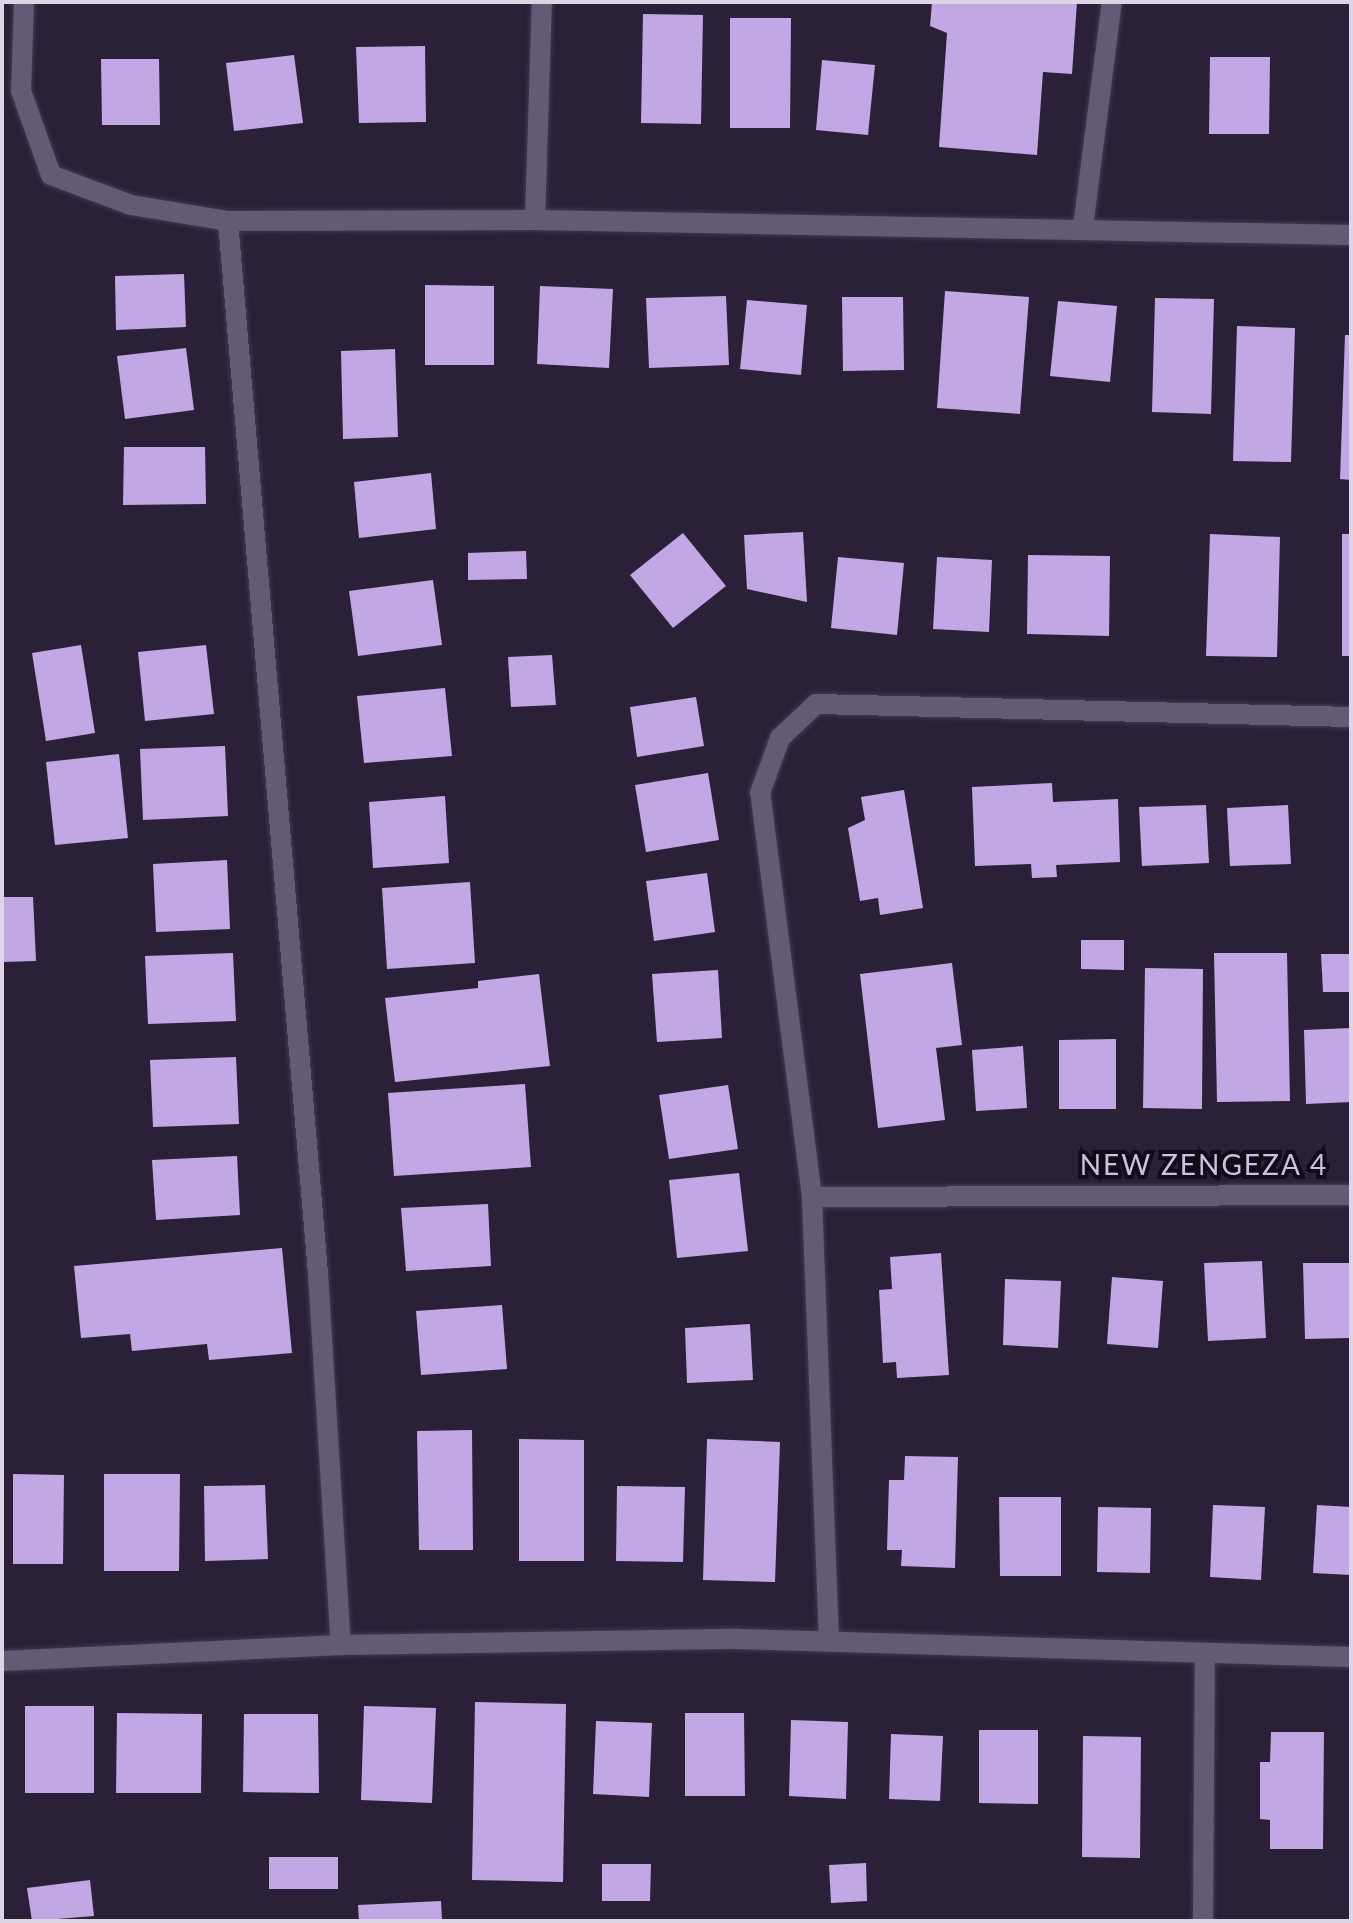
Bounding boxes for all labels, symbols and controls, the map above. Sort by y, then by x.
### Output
district label: NEW ZENGEZA 4 [1079,1147,1329,1181]

